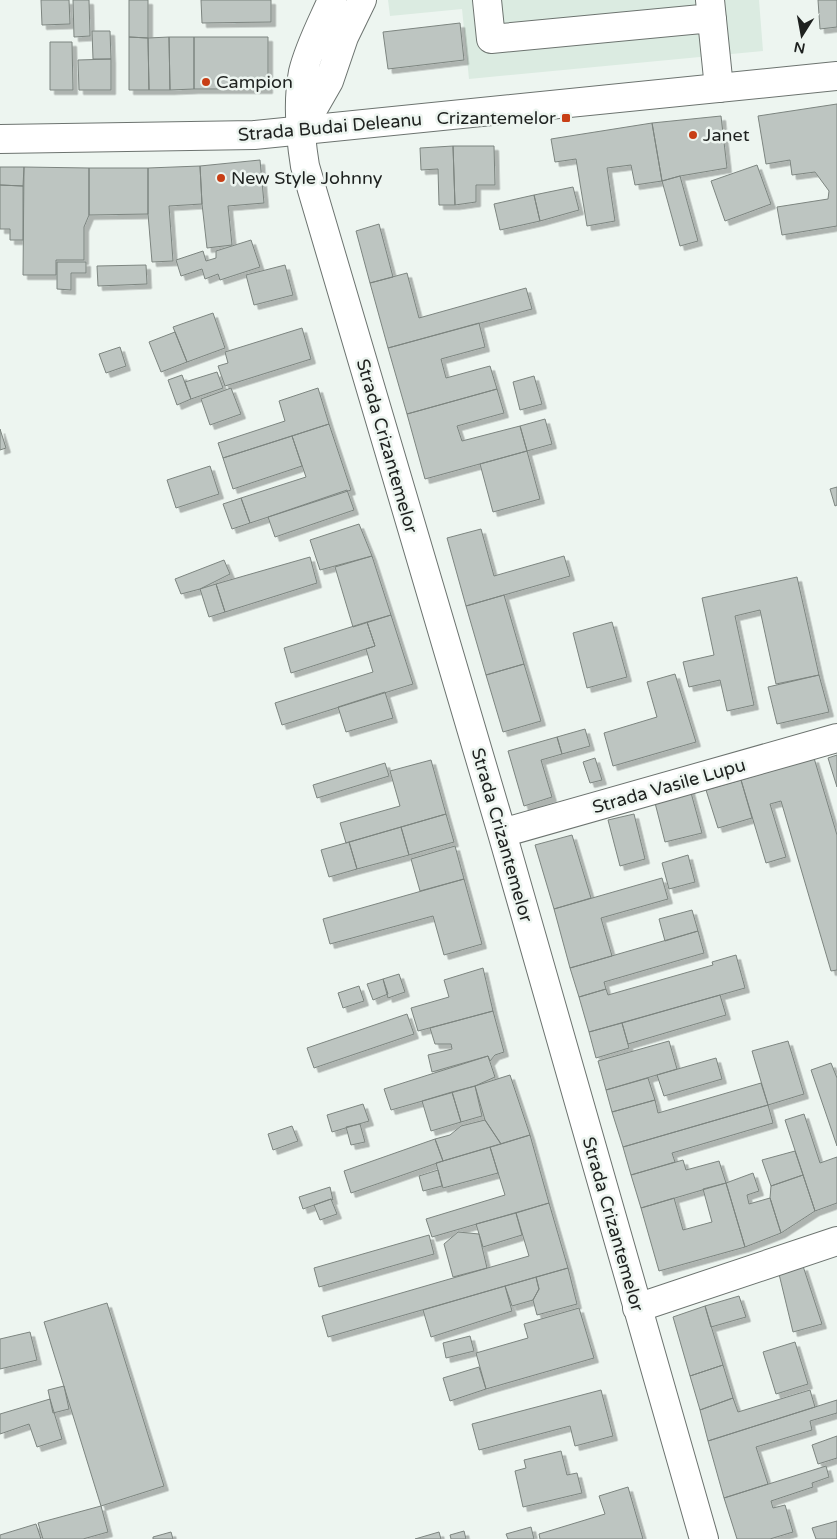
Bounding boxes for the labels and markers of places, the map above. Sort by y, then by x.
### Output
place label: Campion [216,71,293,93]
marker: Campion [200,76,212,88]
place label: Crizantemelor [436,107,556,129]
marker: Crizantemelor [560,112,572,124]
place label: Janet [703,124,750,146]
marker: Janet [687,129,699,141]
place label: New Style Johnny [231,167,383,189]
marker: New Style Johnny [215,172,227,184]

